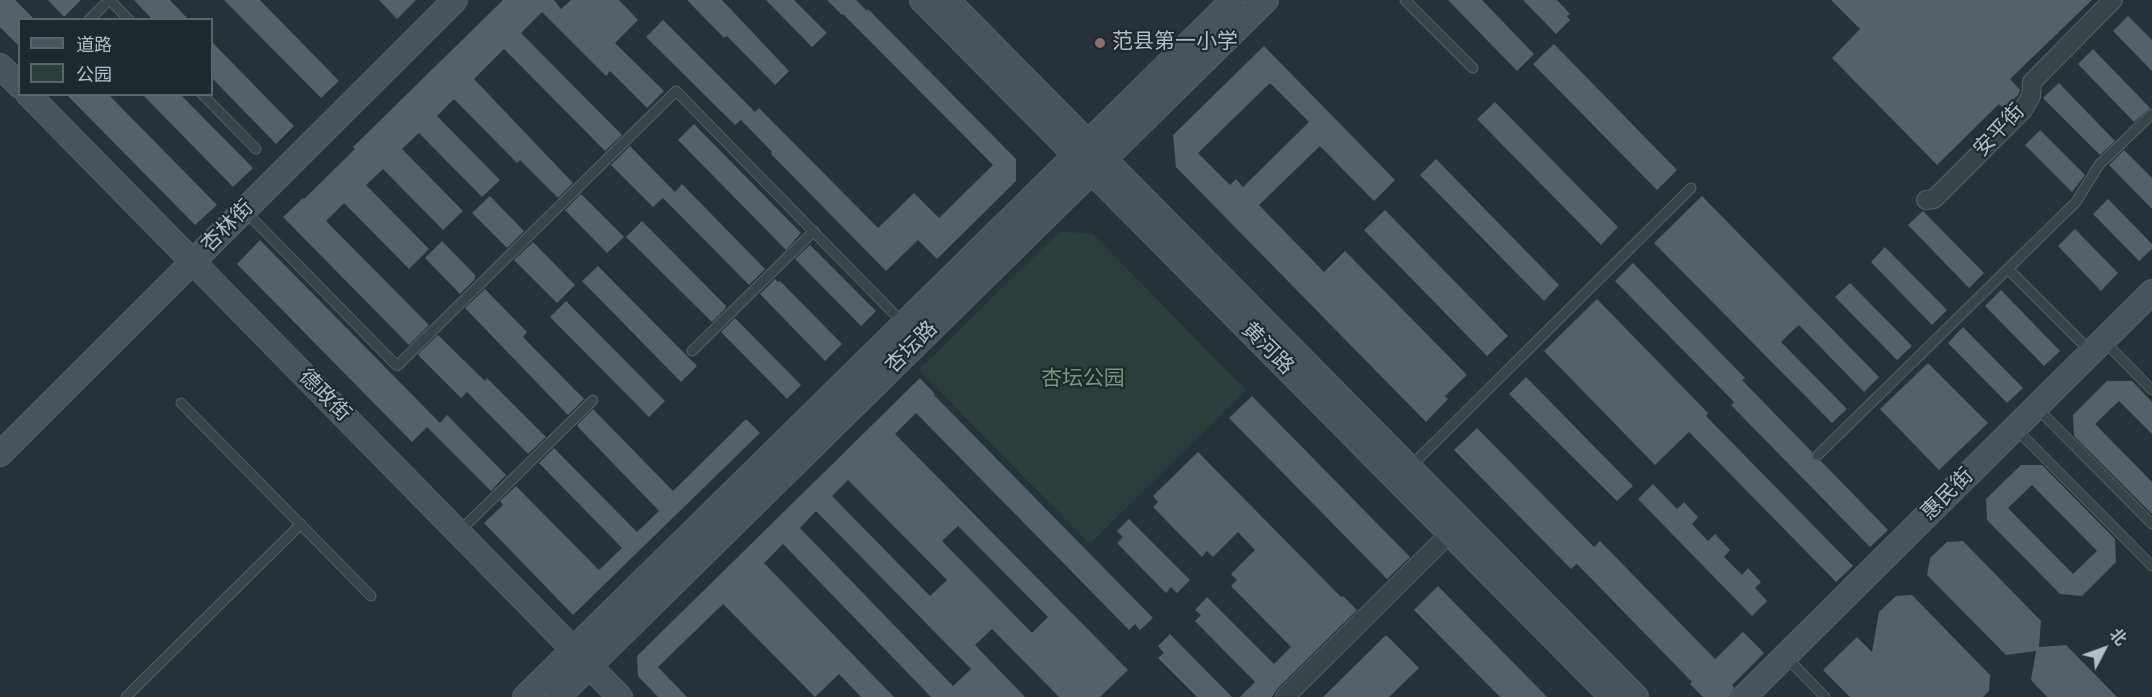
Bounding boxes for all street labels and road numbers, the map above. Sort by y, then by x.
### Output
street label: 安平街 [1969,99,2031,163]
street label: 杏林街 [197,196,259,258]
street label: 杏坛路 [881,317,943,379]
street label: 黄河路 [1236,318,1298,380]
street label: 德政街 [293,365,355,427]
street label: 惠民街 [1917,464,1979,526]

